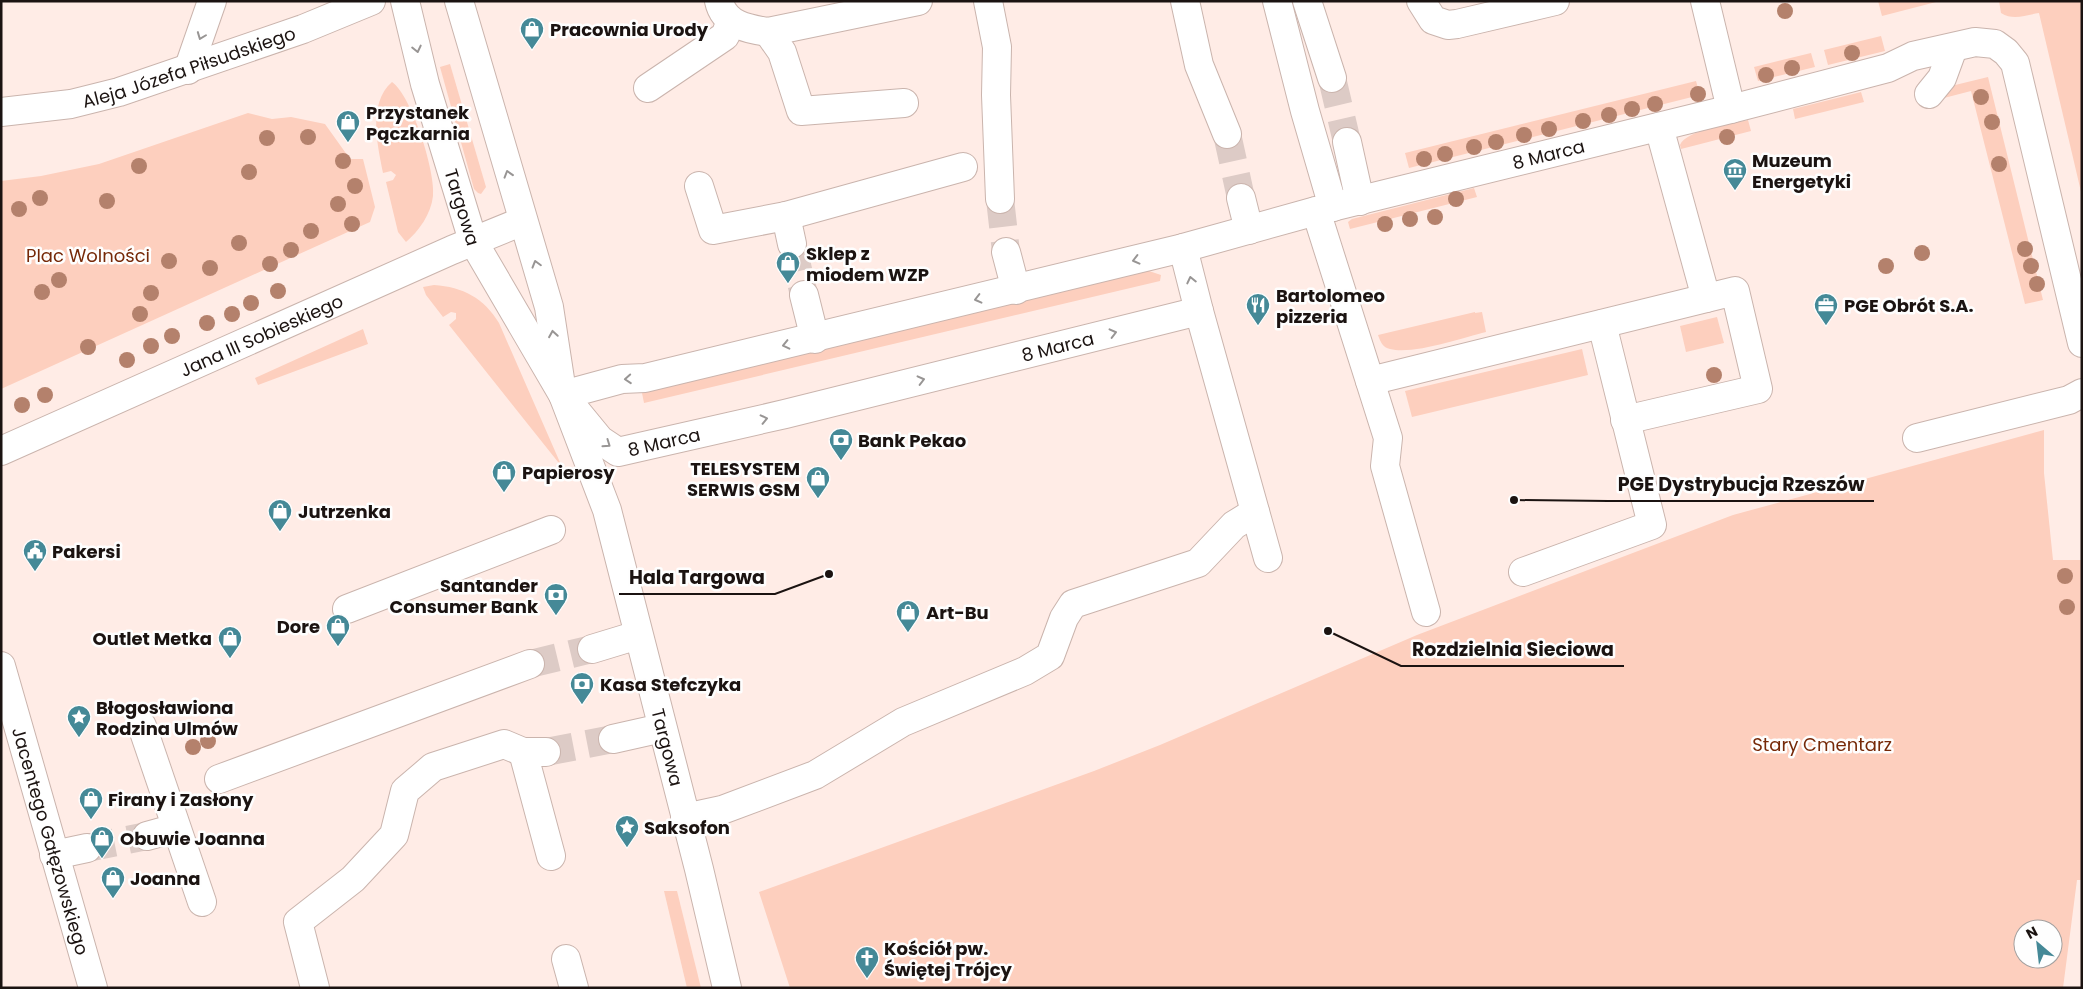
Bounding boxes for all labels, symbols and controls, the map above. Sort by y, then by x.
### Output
shop icon: Pracownia Urody [519,16,545,50]
place label: Pracownia Urody [550,17,709,42]
street label: Aleja Józefa Piłsudskiego [80,20,299,113]
one-way arrow [197,31,207,39]
one-way arrow [411,44,422,53]
place label: Przystanek Pączkarnia [366,100,470,146]
shop icon: Przystanek Pączkarnia [335,109,361,143]
street label: 8 Marca [1510,133,1587,175]
place label: Muzeum Energetyki [1752,148,1851,194]
museum icon: Muzeum Energetyki [1722,157,1748,191]
street label: Targowa [439,165,486,249]
one-way arrow [504,171,514,179]
place label: Sklep z miodem WZP [806,241,929,287]
park label: Plac Wolności [26,243,150,268]
shop icon: Sklep z miodem WZP [775,250,801,284]
one-way arrow [1132,254,1141,265]
one-way arrow [531,261,541,269]
one-way arrow [1186,275,1197,284]
place label: Bartolomeo pizzeria [1276,283,1385,329]
street label: Jana III Sobieskiego [176,288,347,382]
restaurant icon: Bartolomeo pizzeria [1245,292,1271,326]
office icon: PGE Obrót S.A. [1813,292,1839,326]
one-way arrow [974,293,983,304]
place label: PGE Obrót S.A. [1844,293,1974,318]
street label: 8 Marca [1019,325,1096,367]
one-way arrow [1109,328,1118,339]
one-way arrow [548,330,559,338]
one-way arrow [782,339,791,350]
one-way arrow [623,374,631,385]
one-way arrow [917,375,926,386]
one-way arrow [759,414,768,425]
street label: 8 Marca [625,421,703,462]
bank icon: Bank Pekao [828,427,854,461]
place label: Bank Pekao [858,428,966,453]
one-way arrow [601,438,611,447]
place label: TELESYSTEM SERWIS GSM [687,456,800,502]
shop icon: Papierosy [491,459,517,493]
place label: Papierosy [522,460,615,485]
shop icon: TELESYSTEM SERWIS GSM [805,465,831,499]
callout: PGE Dystrybucja Rzeszów [1608,467,1874,501]
text: PGE Dystrybucja Rzeszów [1618,471,1865,498]
shop icon: Jutrzenka [267,498,293,532]
place label: Jutrzenka [298,499,391,524]
public building icon: Pakersi [22,538,48,572]
place label: Pakersi [52,539,121,564]
callout: Hala Targowa [619,560,775,594]
text: Hala Targowa [629,564,765,591]
place label: Santander Consumer Bank [390,573,539,619]
bank icon: Santander Consumer Bank [543,582,569,616]
shop icon: Art-Bu [895,599,921,633]
place label: Art-Bu [926,600,989,625]
shop icon: Dore [325,613,351,647]
place label: Dore [277,614,320,639]
shop icon: Outlet Metka [217,625,243,659]
place label: Outlet Metka [93,626,212,651]
callout: Rozdzielnia Sieciowa [1401,632,1624,666]
text: Rozdzielnia Sieciowa [1412,636,1614,663]
bank icon: Kasa Stefczyka [569,671,595,705]
place label: Kasa Stefczyka [600,672,741,697]
place label: Błogosławiona Rodzina Ulmów [96,695,238,741]
place icon: Błogosławiona Rodzina Ulmów [66,704,92,738]
street label: Targowa [646,706,690,789]
street label: Jacentego Gałęzowskiego [7,724,95,958]
park label: Stary Cmentarz [1752,732,1892,757]
shop icon: Firany i Zasłony [78,786,104,820]
place label: Firany i Zasłony [108,787,254,812]
place icon: Saksofon [614,814,640,848]
place label: Saksofon [644,815,730,840]
shop icon: Obuwie Joanna [89,825,115,859]
place label: Obuwie Joanna [120,826,265,851]
shop icon: Joanna [100,865,126,899]
place label: Joanna [130,866,201,891]
north arrow [2013,919,2063,969]
text: N [2023,921,2041,944]
place label: Kościół pw. Świętej Trójcy [884,936,1013,982]
church icon: Kościół pw. Świętej Trójcy [854,945,880,979]

